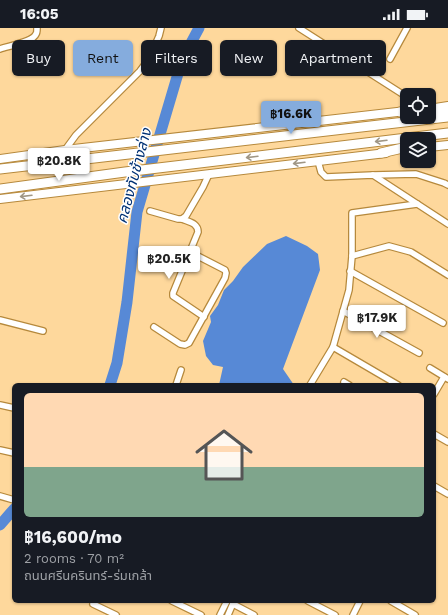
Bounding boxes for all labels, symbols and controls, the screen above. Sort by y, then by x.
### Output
text: 16:05 [20,5,59,23]
chip: Buy [12,40,65,76]
chip: Rent [73,40,133,76]
chip: Filters [141,40,212,76]
chip: New [220,40,277,76]
chip: Apartment [285,40,386,76]
map controls [400,88,436,168]
button: locate [400,88,436,124]
pin: ฿16.6K [258,101,324,135]
text: ฿16.6K [270,106,312,121]
water label: คลองทับช้างล่าง [113,126,156,226]
button: layers [400,132,436,168]
one-way arrow [375,137,388,145]
pin: ฿20.8K [26,148,92,182]
text: ฿20.8K [37,153,81,168]
one-way arrow [246,153,259,161]
one-way arrow [293,159,306,167]
one-way arrow [20,192,33,200]
pin: ฿20.5K [136,246,202,280]
text: ฿20.5K [147,251,191,266]
pin: ฿17.9K [344,305,410,339]
text: ฿17.9K [357,310,397,325]
icon: home [188,419,260,491]
text: ฿16,600/mo [24,527,122,547]
text: 2 rooms · 70 m² [24,551,124,566]
text: ถนนศรีนครินทร์-ร่มเกล้า [24,568,152,583]

